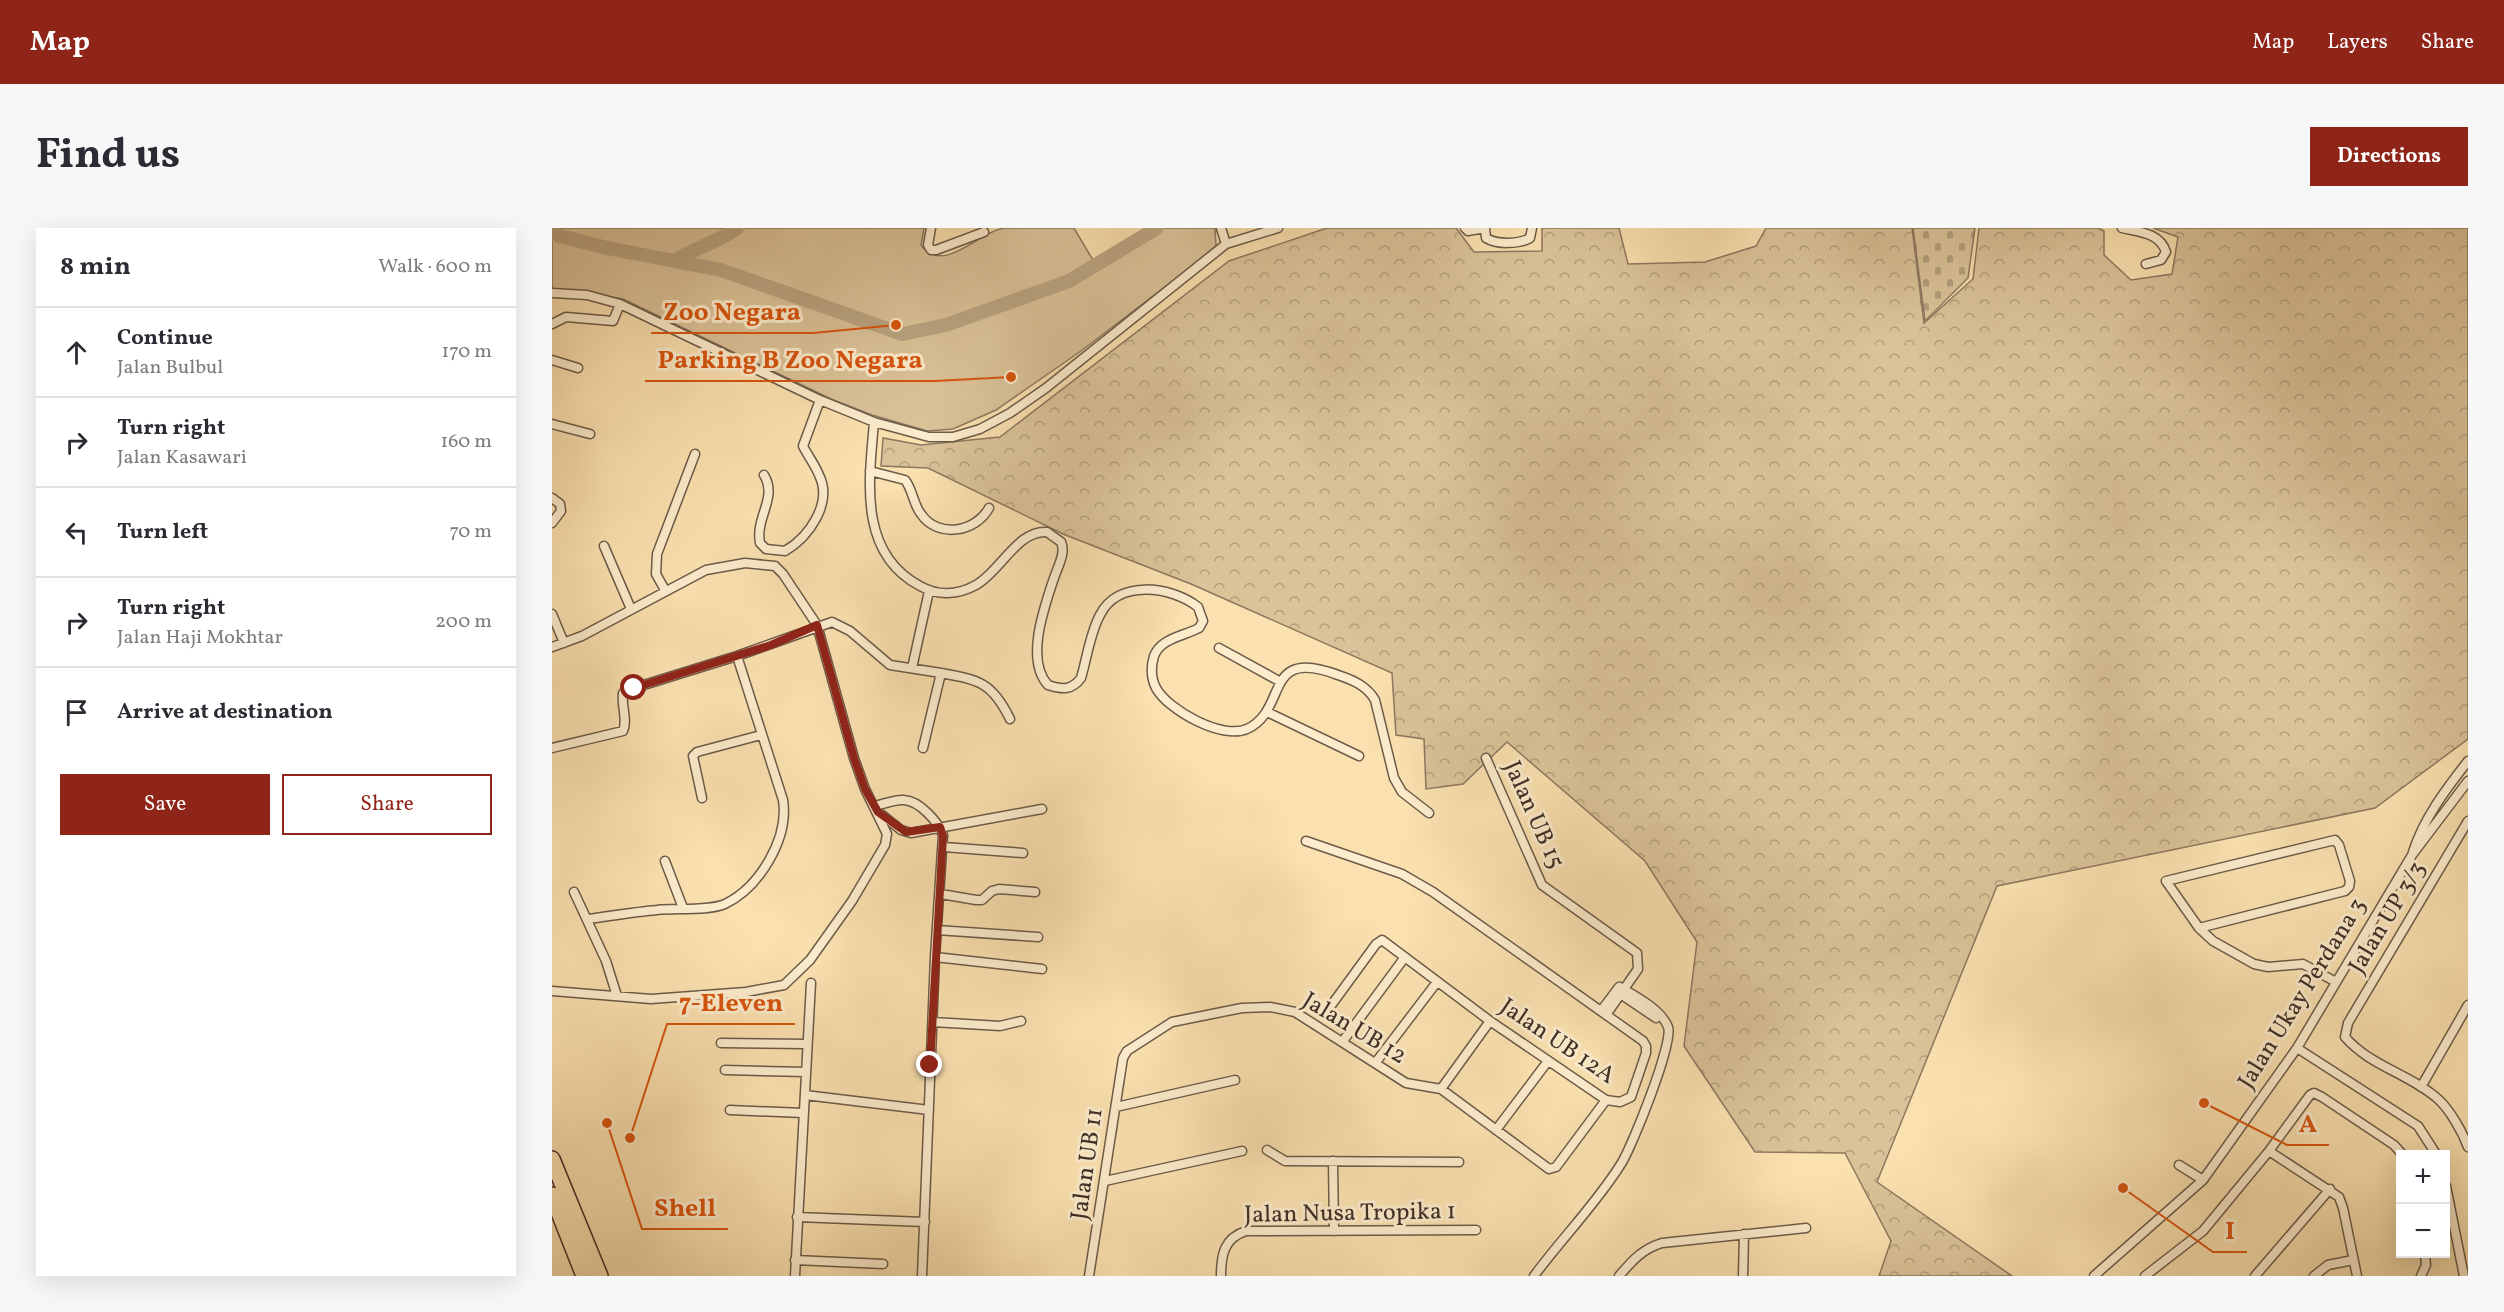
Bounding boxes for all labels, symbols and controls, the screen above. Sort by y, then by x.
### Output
text: Map [30,23,90,62]
text: Map [2252,28,2294,57]
text: Layers [2327,28,2388,57]
text: Share [2421,28,2474,57]
text: Find us [36,127,180,186]
button: Directions [2310,127,2468,186]
text: 8 min [60,249,131,285]
text: Walk · 600 m [378,253,492,281]
callout: Zoo Negara [651,289,813,333]
text: Zoo Negara [663,295,801,331]
text: Continue [117,323,213,354]
icon: ahead [60,336,93,369]
callout: Parking B Zoo Negara [645,337,935,381]
text: 170 m [442,338,492,366]
text: Parking B Zoo Negara [657,343,923,379]
text: Jalan Bulbul [117,354,223,382]
text: Turn right [117,413,225,444]
icon: right [60,426,93,459]
text: 160 m [440,428,492,456]
text: Jalan Kasawari [117,444,247,472]
icon: left [60,516,93,549]
text: Turn left [117,517,208,548]
text: 70 m [449,518,492,546]
text: Turn right [117,593,225,624]
icon: right [60,606,93,639]
text: 200 m [435,608,492,636]
text: Jalan Haji Mokhtar [117,624,283,652]
route start [620,674,646,700]
icon: arrive [60,696,93,729]
text: Arrive at destination [117,697,333,728]
street label: Jalan UB 15 [1494,756,1572,874]
button: Save [60,774,270,835]
button: Share [282,774,492,835]
street label: Jalan UP 3/3 [2341,855,2435,981]
street label: Jalan Ukay Perdana 3 [2230,892,2376,1096]
callout: 7-Eleven [667,980,795,1024]
street label: Jalan UB 12 [1295,984,1413,1074]
text: 7-Eleven [679,986,783,1022]
street label: Jalan UB 12A [1492,991,1622,1093]
route end [916,1051,942,1077]
callout: A [2287,1101,2329,1145]
street label: Jalan UB 11 [1063,1106,1113,1222]
text: A [2299,1107,2318,1143]
map controls [2396,1150,2450,1258]
button: + [2396,1150,2450,1204]
callout: Shell [642,1185,728,1229]
text: Shell [654,1191,716,1227]
street label: Jalan Nusa Tropika 1 [1244,1195,1456,1233]
button: − [2396,1204,2450,1258]
callout: I [2213,1208,2247,1252]
text: I [2225,1214,2235,1250]

